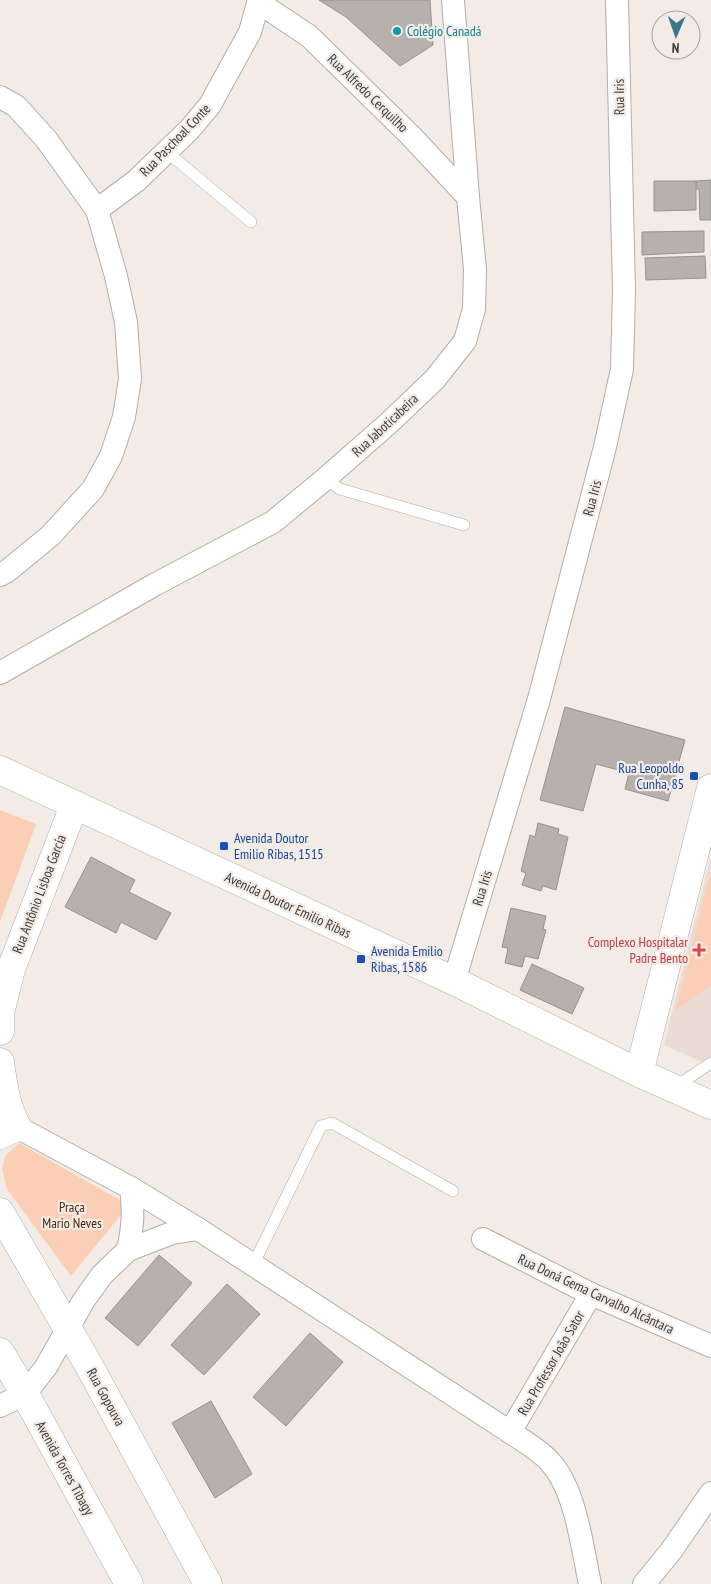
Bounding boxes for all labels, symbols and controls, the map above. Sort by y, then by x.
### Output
north arrow [651,10,701,60]
place label: Colégio Canadá [407,22,481,40]
marker: Colégio Canadá [391,25,403,37]
text: N [671,39,680,57]
street label: Rua Alfredo Cerquilho [324,50,412,136]
street label: Rua Iris [610,78,628,115]
street label: Rua Paschoal Conte [136,100,214,180]
street label: Rua Jaboticabeira [348,390,422,460]
street label: Rua Iris [579,478,605,518]
place label: Rua Leopoldo Cunha, 85 [618,759,684,793]
marker: Rua Leopoldo Cunha, 85 [688,770,700,782]
place label: Avenida Doutor Emilio Ribas, 1515 [234,829,324,863]
street label: Rua Antônio Lisboa García [8,832,70,956]
marker: Avenida Doutor Emilio Ribas, 1515 [218,840,230,852]
street label: Avenida Doutor Emilio Ribas [222,868,354,942]
street label: Rua Iris [468,868,496,908]
place label: Complexo Hospitalar Padre Bento [588,933,688,967]
place label: Avenida Emilio Ribas, 1586 [371,942,443,976]
marker: Complexo Hospitalar Padre Bento [692,943,706,957]
marker: Avenida Emilio Ribas, 1586 [355,953,367,965]
park label: Praça Mario Neves [42,1198,102,1232]
street label: Rua Doná Gema Carvalho Alcântara [515,1250,677,1338]
street label: Rua Professor João Sator [514,1307,588,1419]
street label: Rua Gopouva [83,1365,129,1429]
street label: Avenida Torres Tibagy [32,1418,99,1519]

